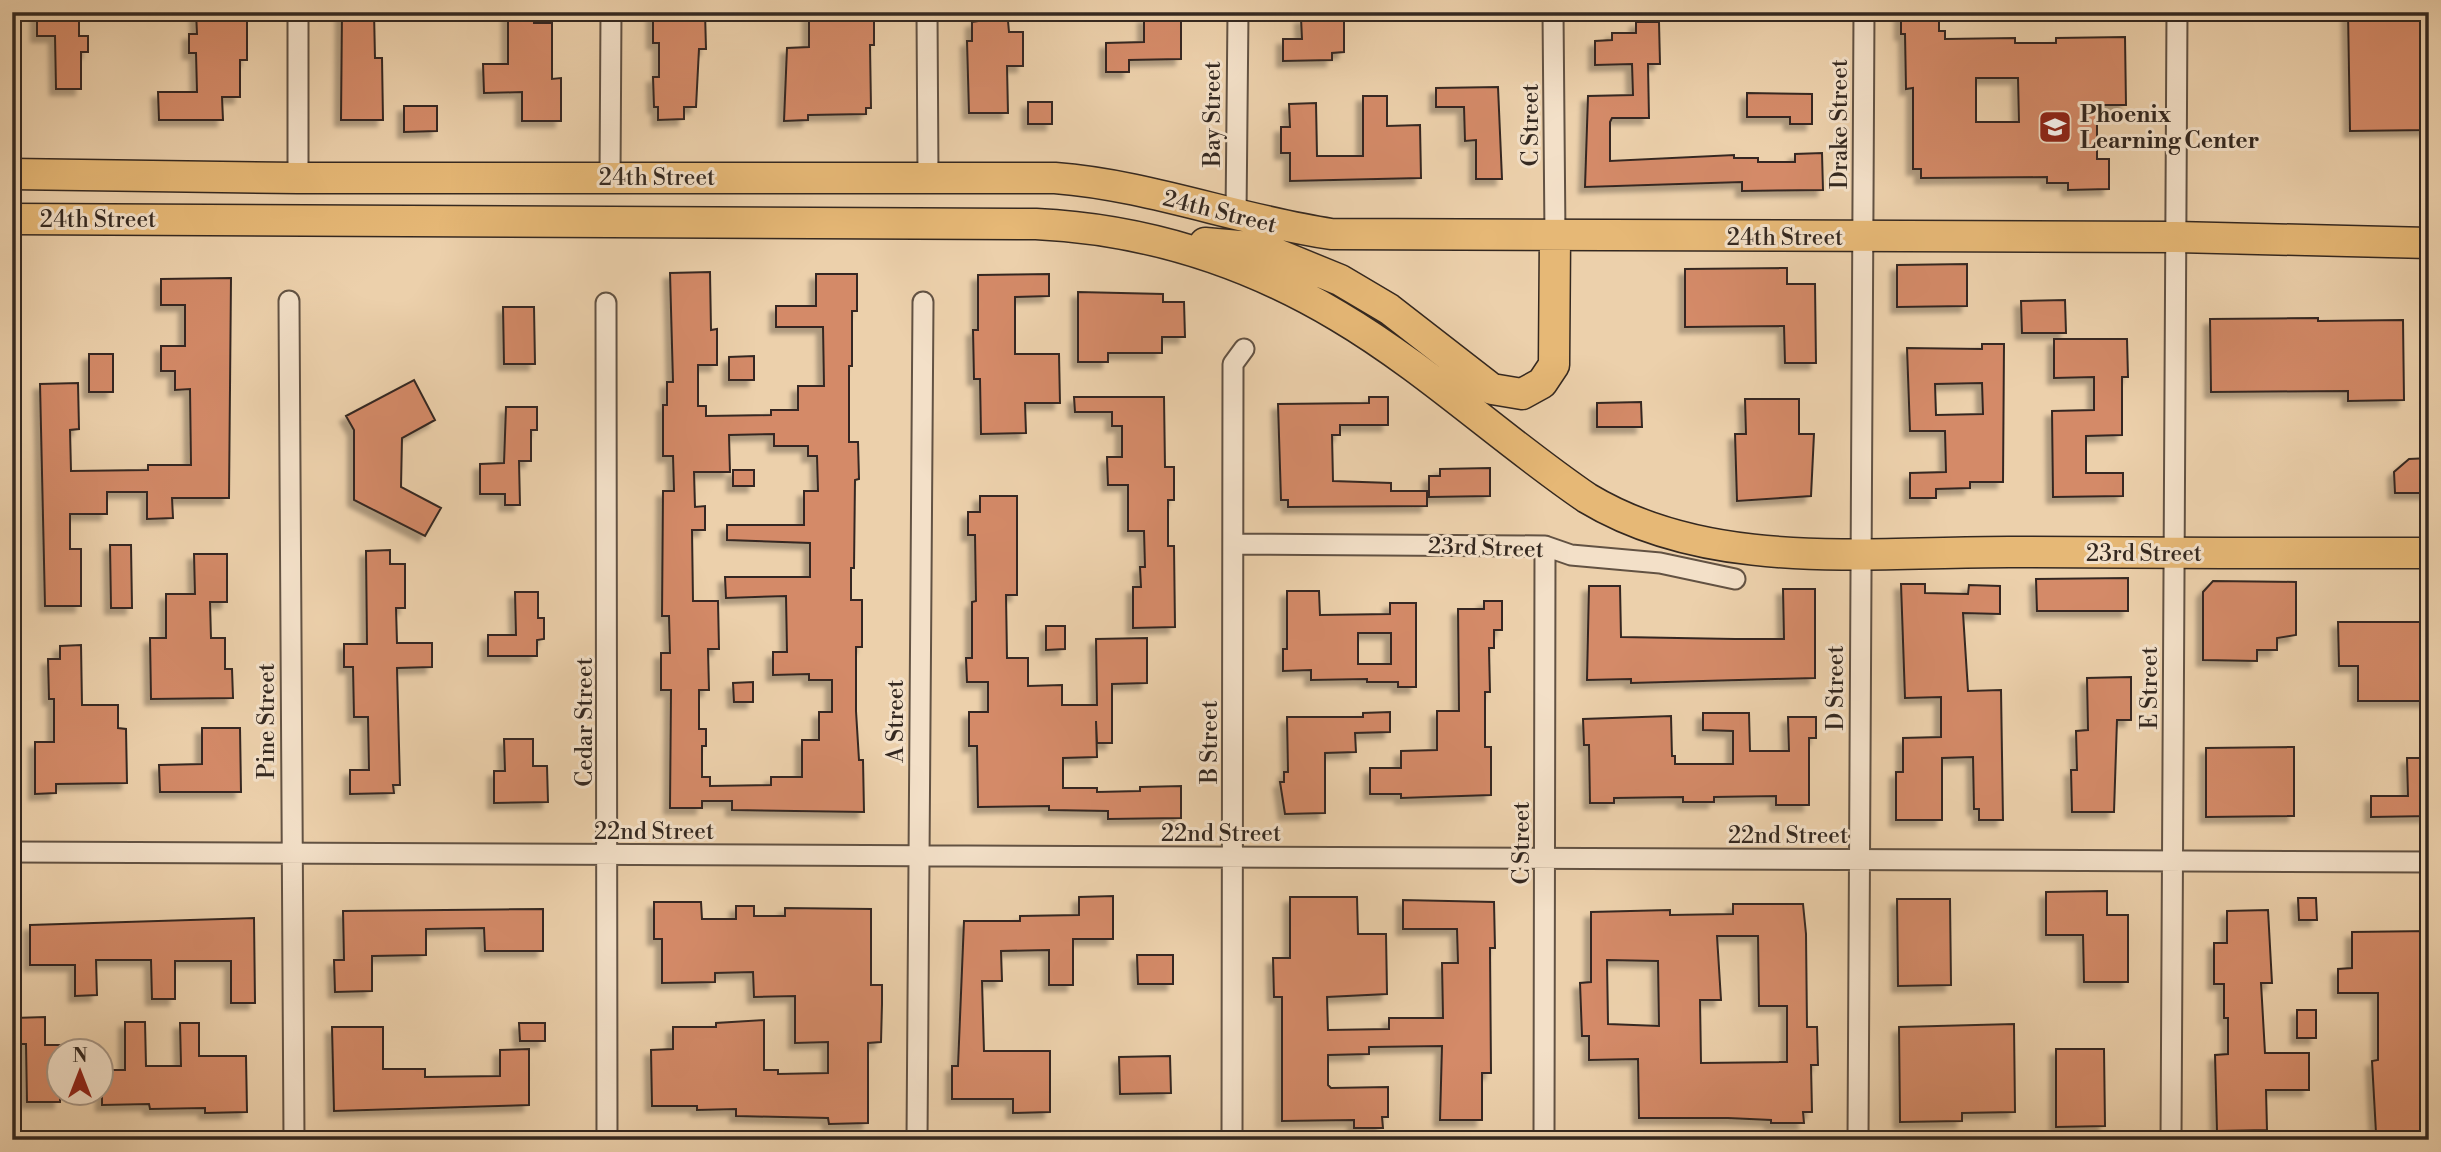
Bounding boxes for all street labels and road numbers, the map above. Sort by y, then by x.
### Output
street label: Drake Street [1826,59,1854,189]
street label: Bay Street [1199,61,1227,168]
street label: C Street [1517,83,1545,167]
street label: 24th Street [599,164,715,192]
street label: 24th Street [1160,184,1280,240]
street label: 24th Street [40,206,156,234]
street label: 24th Street [1727,224,1843,252]
street label: 23rd Street [1428,532,1544,564]
street label: 23rd Street [2086,540,2202,568]
street label: D Street [1822,645,1850,731]
street label: E Street [2136,646,2164,730]
street label: Cedar Street [571,657,599,787]
street label: Pine Street [253,663,281,779]
street label: A Street [882,680,910,763]
street label: B Street [1196,700,1224,785]
street label: C Street [1508,801,1536,885]
street label: 22nd Street [594,818,714,846]
street label: 22nd Street [1161,820,1281,848]
street label: 22nd Street [1728,822,1848,850]

